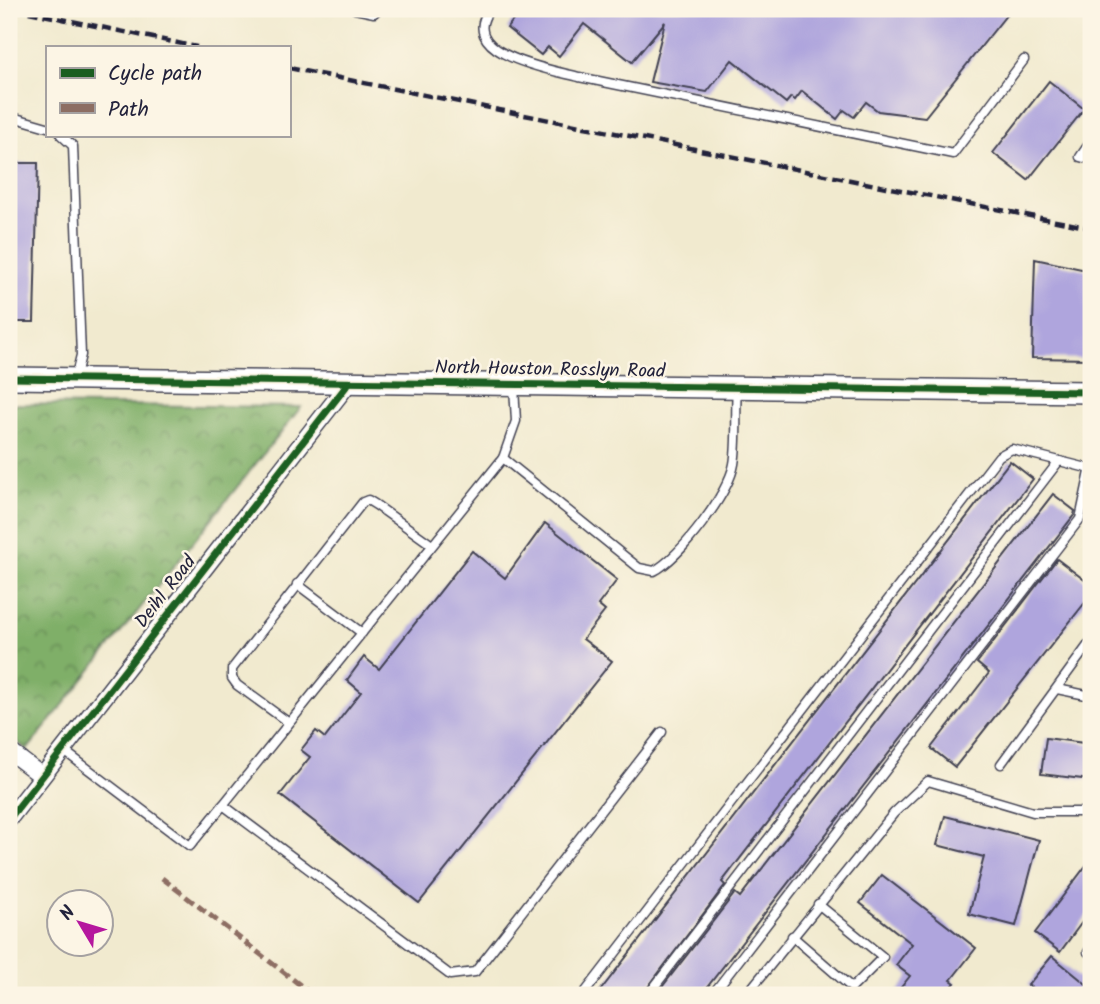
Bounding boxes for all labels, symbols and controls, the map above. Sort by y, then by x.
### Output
legend [46,46,290,136]
text: Cycle path [108,58,202,91]
text: Path [108,94,149,127]
street label: North Houston Rosslyn Road [435,353,666,387]
street label: Deihl Road [128,549,205,635]
north arrow [46,888,116,958]
text: N [53,900,84,928]

